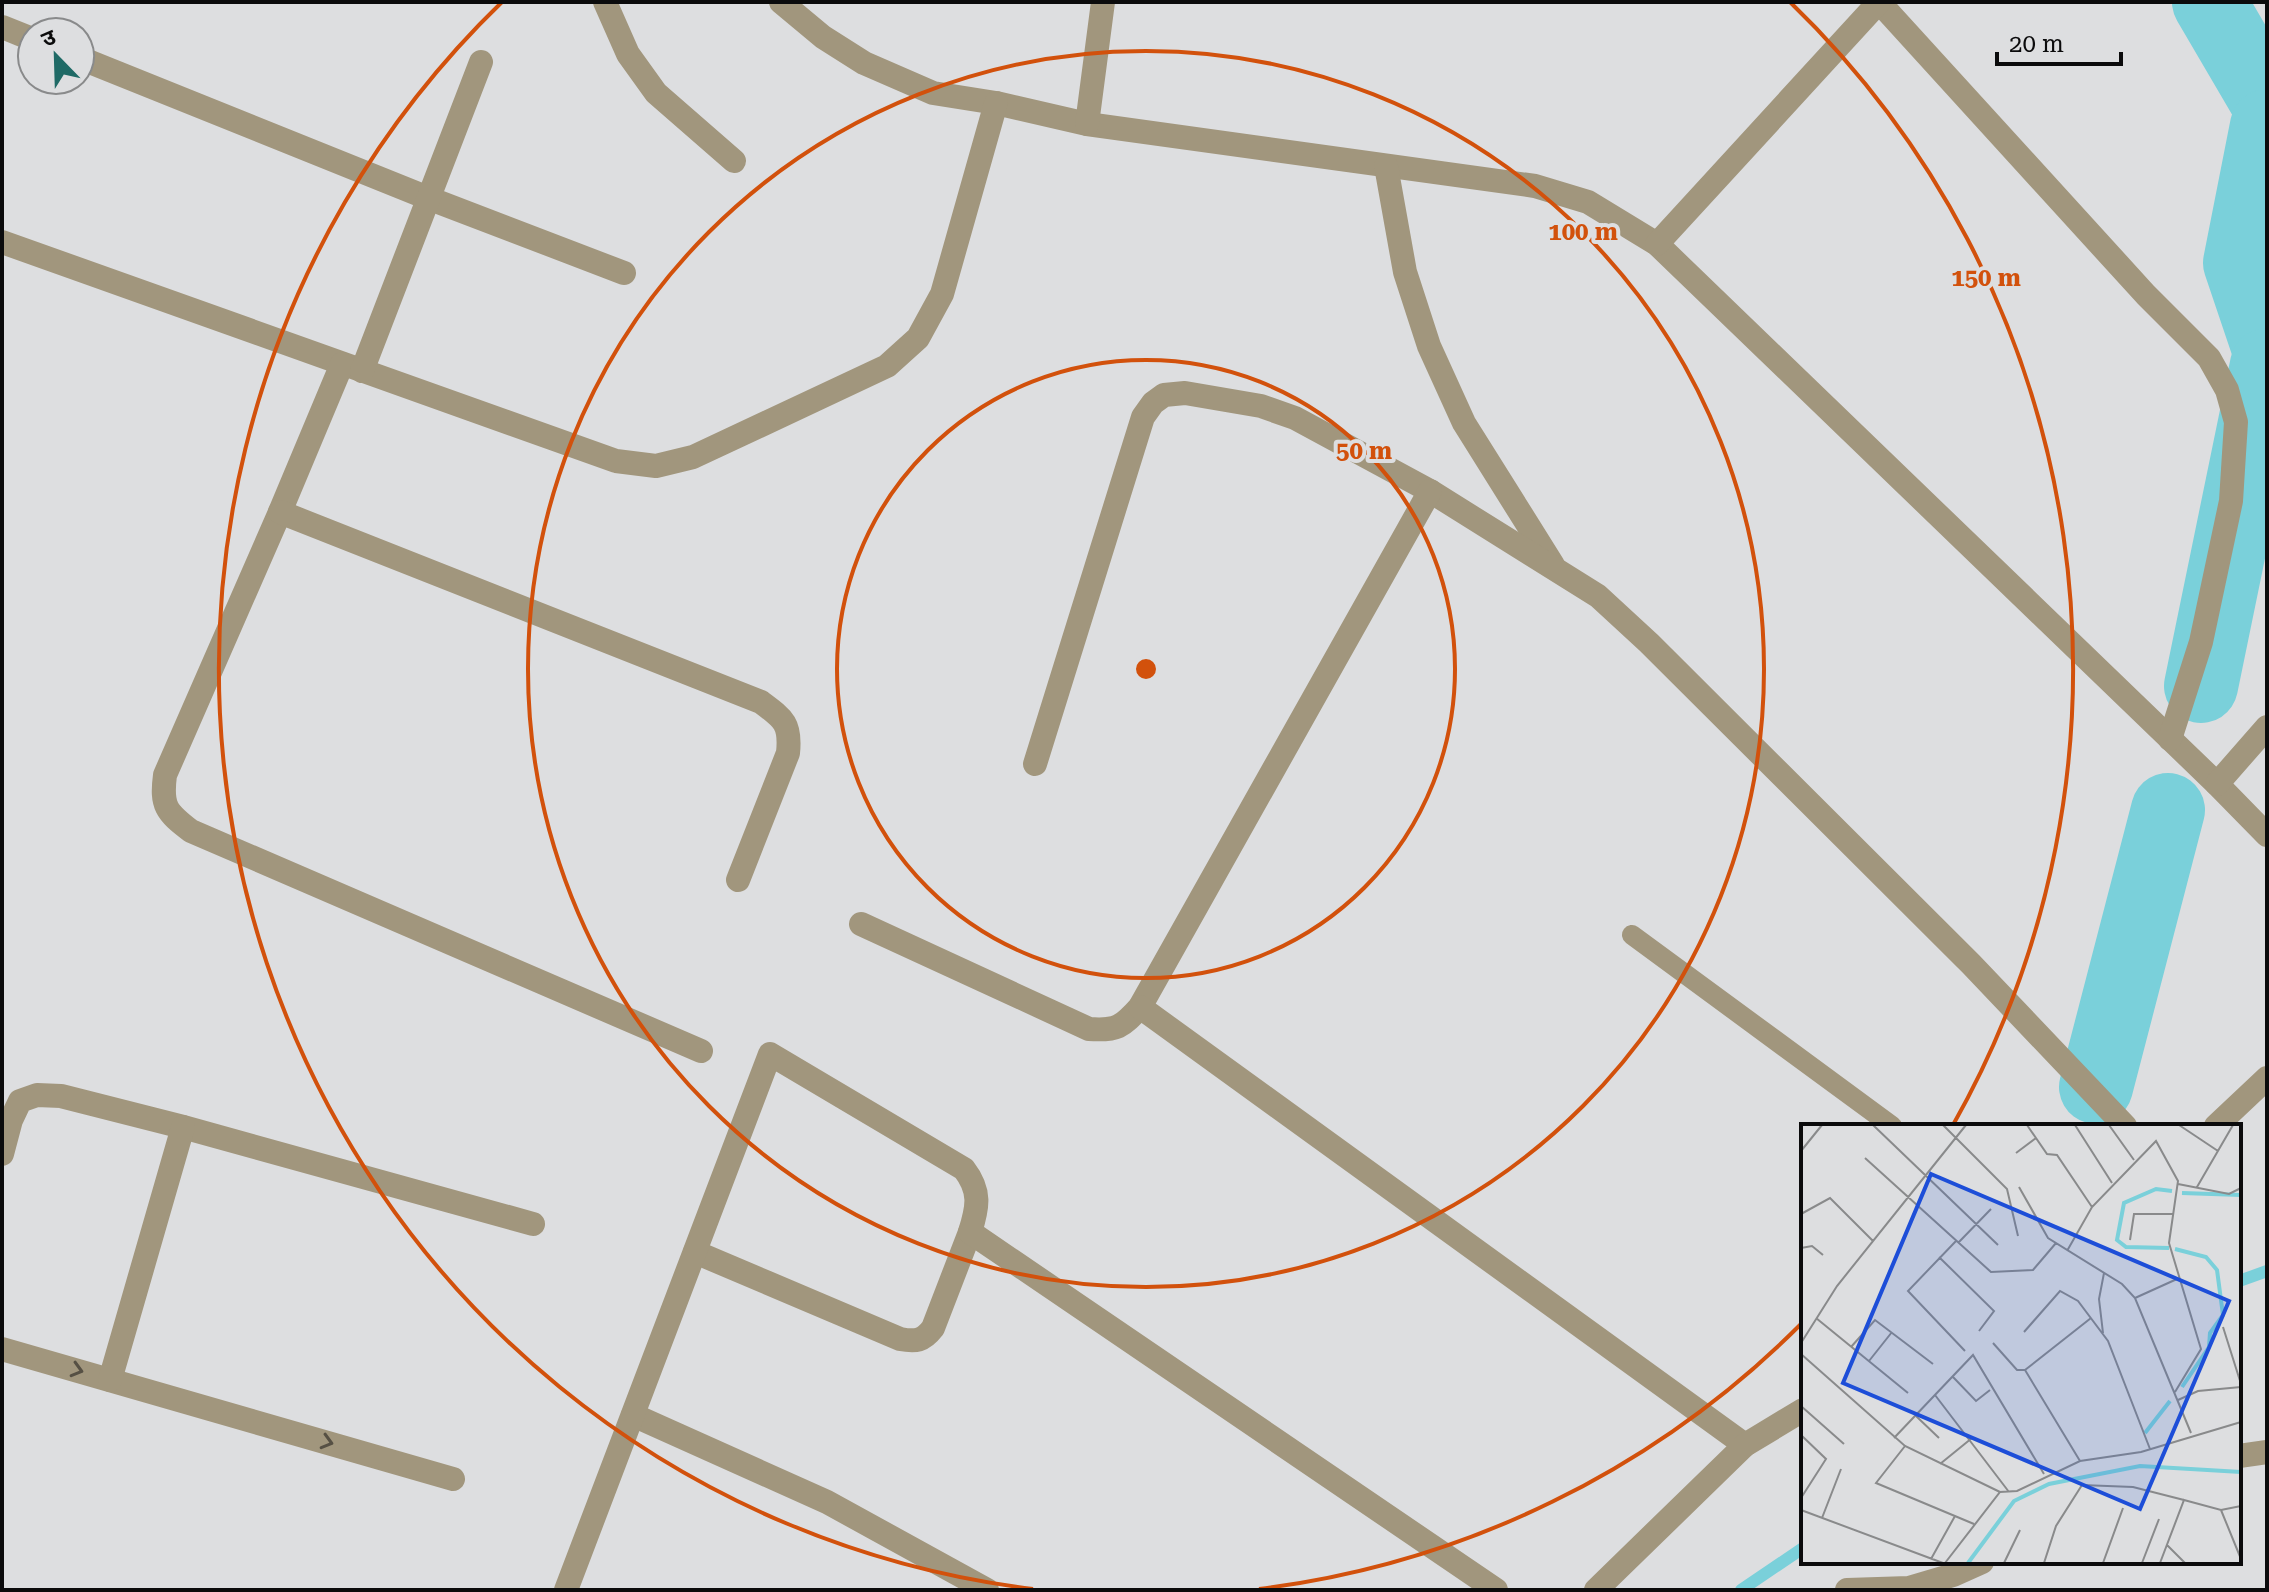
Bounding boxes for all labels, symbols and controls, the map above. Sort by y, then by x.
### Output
north arrow [16,16,96,96]
scale bar [1997,16,2121,66]
text: उ [38,24,60,52]
text: 20 m [2009,30,2064,58]
text: 100 m [1548,218,1618,246]
text: 150 m [1951,264,2021,292]
text: 50 m [1336,437,1392,465]
centre of rings [1132,655,1160,683]
inset map [1801,1124,2241,1564]
one-way arrow [69,1361,83,1377]
one-way arrow [319,1433,333,1449]

